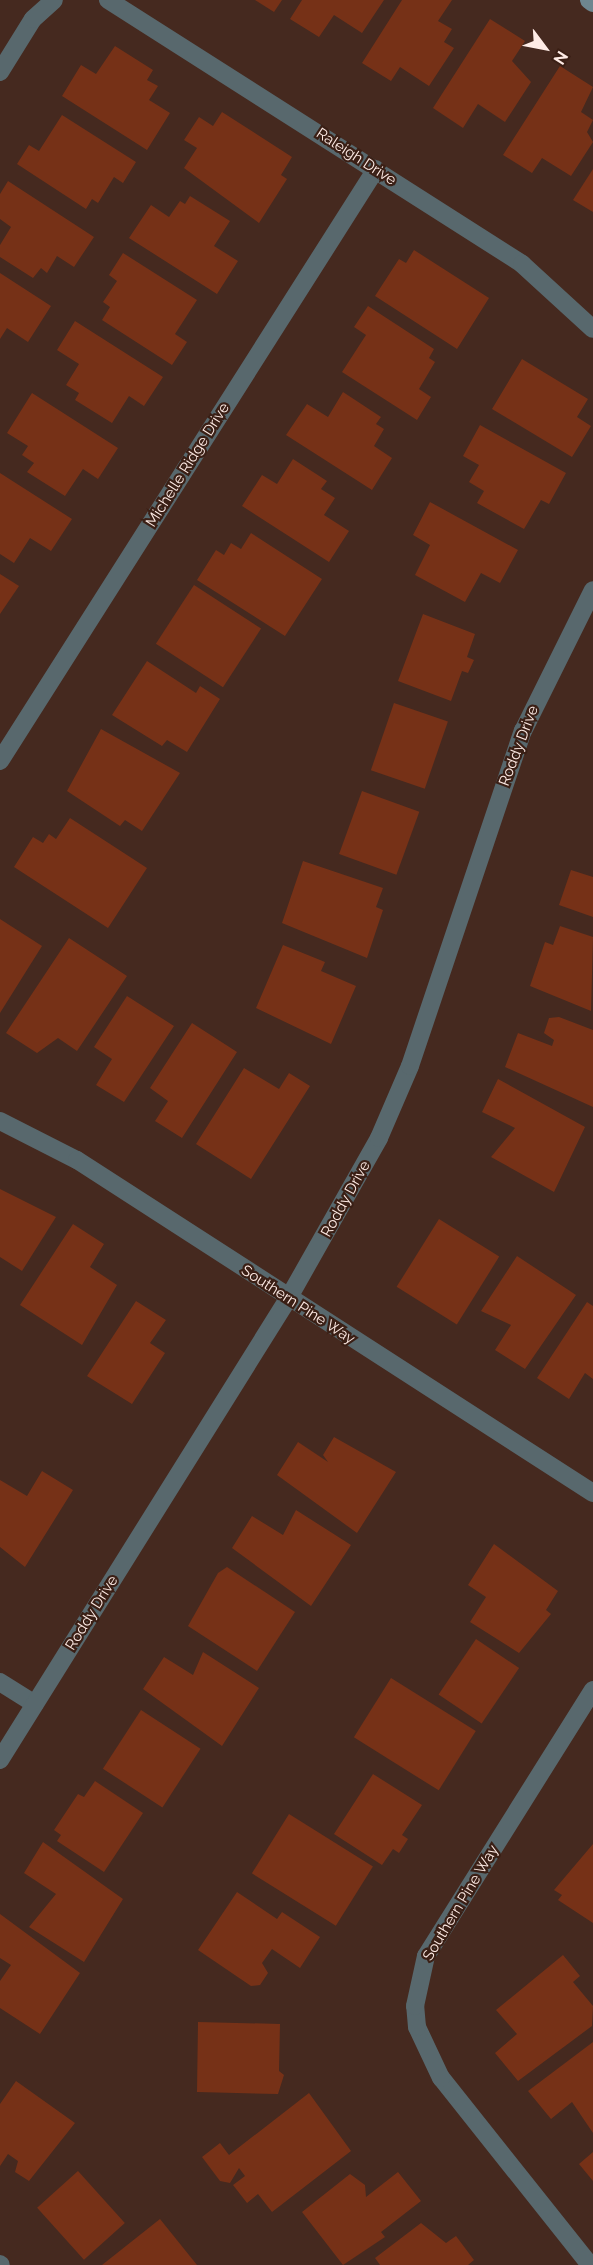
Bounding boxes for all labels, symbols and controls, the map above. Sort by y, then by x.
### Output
north arrow [515,18,575,78]
text: N [549,48,572,68]
street label: Raleigh Drive [313,124,399,190]
street label: Michelle Ridge Drive [142,400,234,530]
street label: Roddy Drive [495,703,543,789]
street label: Roddy Drive [318,1158,374,1240]
street label: Southern Pine Way [238,1261,358,1349]
street label: Roddy Drive [62,1572,122,1654]
street label: Southern Pine Way [419,1842,503,1964]

